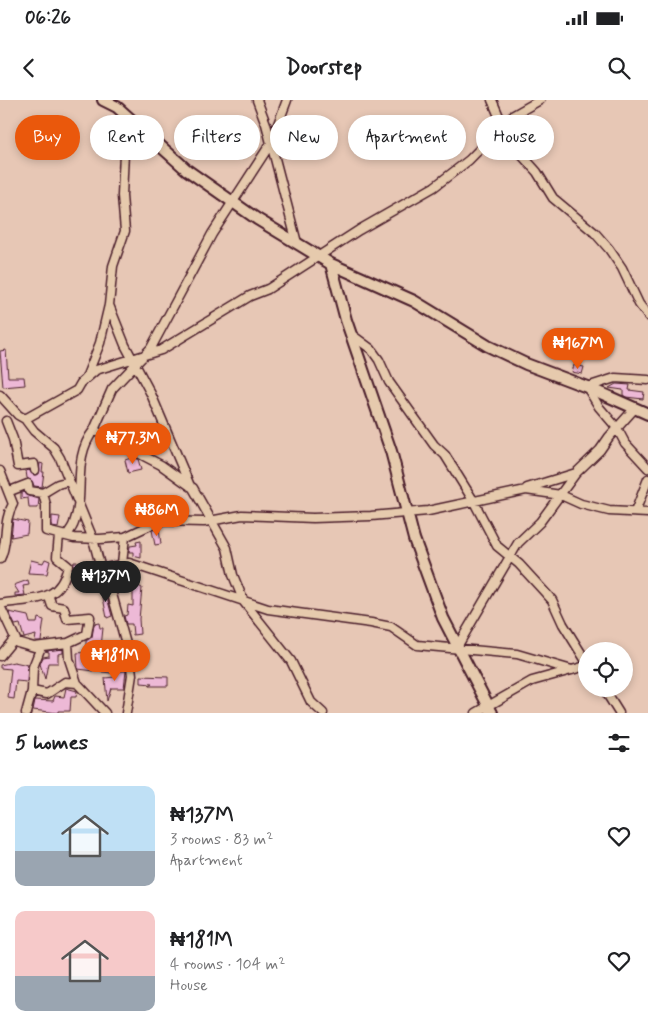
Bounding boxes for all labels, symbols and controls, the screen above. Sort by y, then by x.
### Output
text: 06:26 [25,5,71,30]
icon: back [15,54,43,82]
text: Doorstep [286,54,362,82]
icon: search [605,54,633,82]
chip: Buy [15,115,80,160]
chip: Rent [90,115,164,160]
chip: Filters [174,115,260,160]
chip: New [270,115,338,160]
chip: Apartment [348,115,466,160]
chip: House [476,115,554,160]
pin: ₦167M [543,328,613,370]
text: ₦167M [553,333,603,354]
pin: ₦77.3M [92,422,174,465]
text: ₦77.3M [106,428,160,449]
pin: ₦86M [127,494,187,537]
text: ₦86M [135,500,179,521]
pin: ₦137M [71,560,141,603]
text: ₦137M [82,566,130,587]
pin: ₦181M [80,640,150,682]
map controls [578,642,633,697]
button: locate [578,642,633,697]
text: ₦181M [91,645,139,666]
text: 5 homes [15,729,88,757]
icon: filters [605,729,633,757]
text: ₦137M [170,801,234,829]
icon: home [55,806,115,866]
icon: heart [605,822,633,850]
text: 3 rooms · 83 m² [170,829,273,850]
text: Apartment [170,850,243,871]
text: ₦181M [170,926,233,954]
icon: home [55,931,115,991]
icon: heart [605,947,633,975]
text: 4 rooms · 104 m² [170,954,285,975]
text: House [170,975,208,996]

